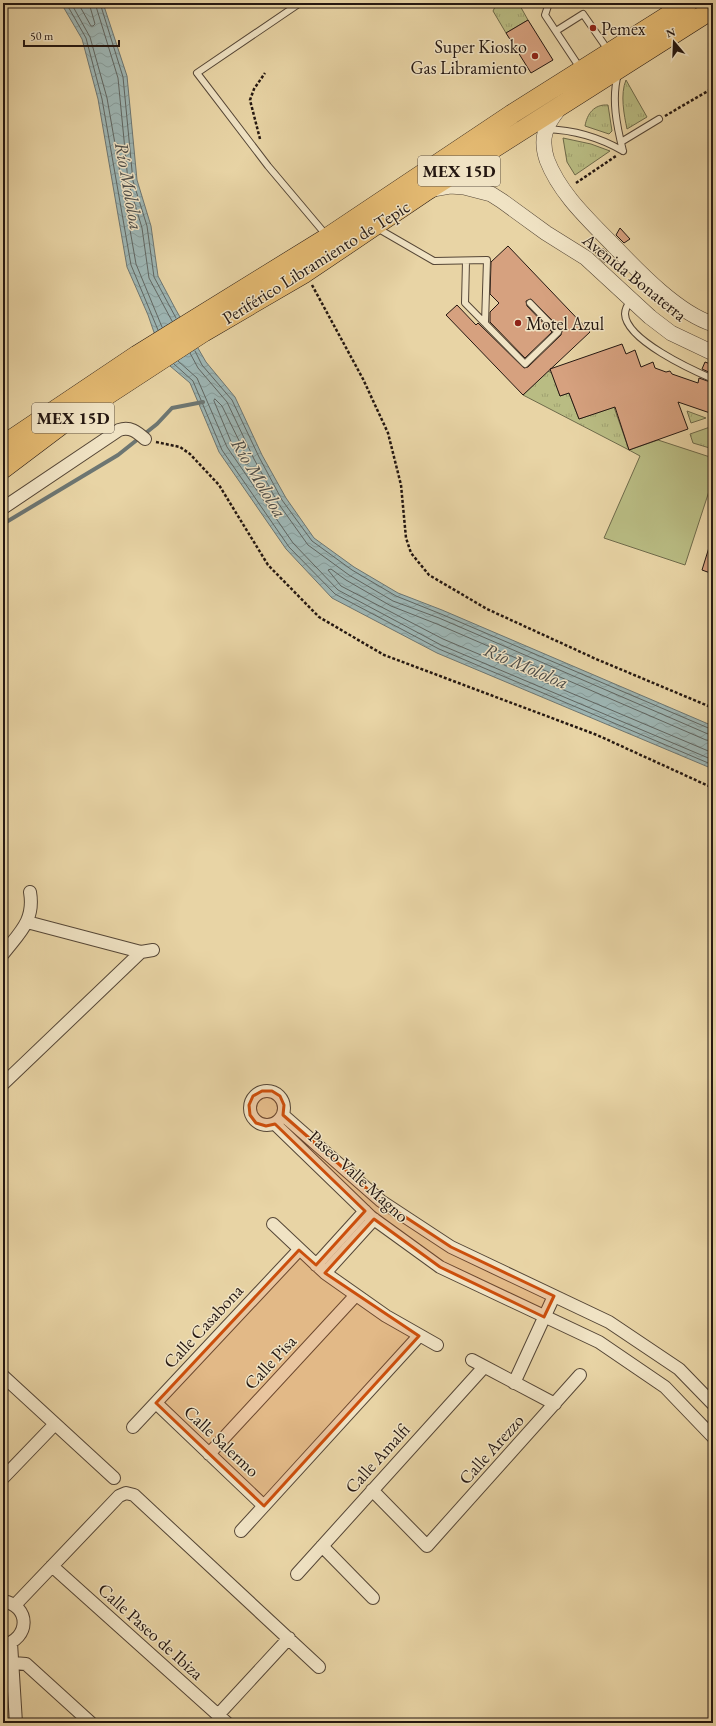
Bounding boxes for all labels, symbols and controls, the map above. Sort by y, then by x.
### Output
place label: Pemex [601,17,646,40]
scale bar [24,22,119,48]
north arrow [654,22,694,62]
marker: Pemex [588,23,598,33]
text: N [664,24,677,41]
text: 50 m [30,28,54,44]
place label: Super Kiosko Gas Libramiento [410,35,527,79]
marker: Super Kiosko Gas Libramiento [530,51,540,61]
water label: Río Mololoa [109,140,149,232]
road number: MEX 15D [418,156,500,186]
street label: Periférico Libramiento de Tepic [218,195,414,329]
street label: Avenida Bonaterra [577,227,692,327]
place label: Motel Azul [526,312,604,335]
marker: Motel Azul [513,318,523,328]
road number: MEX 15D [32,403,114,433]
water label: Río Mololoa [225,433,293,523]
water label: Río Mololoa [480,637,572,695]
street label: Paseo Valle Magno [304,1125,414,1227]
street label: Calle Casabona [158,1278,248,1373]
street label: Calle Pisa [239,1329,302,1394]
street label: Calle Salermo [179,1400,265,1482]
street label: Calle Arezzo [453,1409,529,1489]
street label: Calle Amalfi [340,1418,414,1498]
street label: Calle Paseo de Ibiza [93,1578,209,1685]

